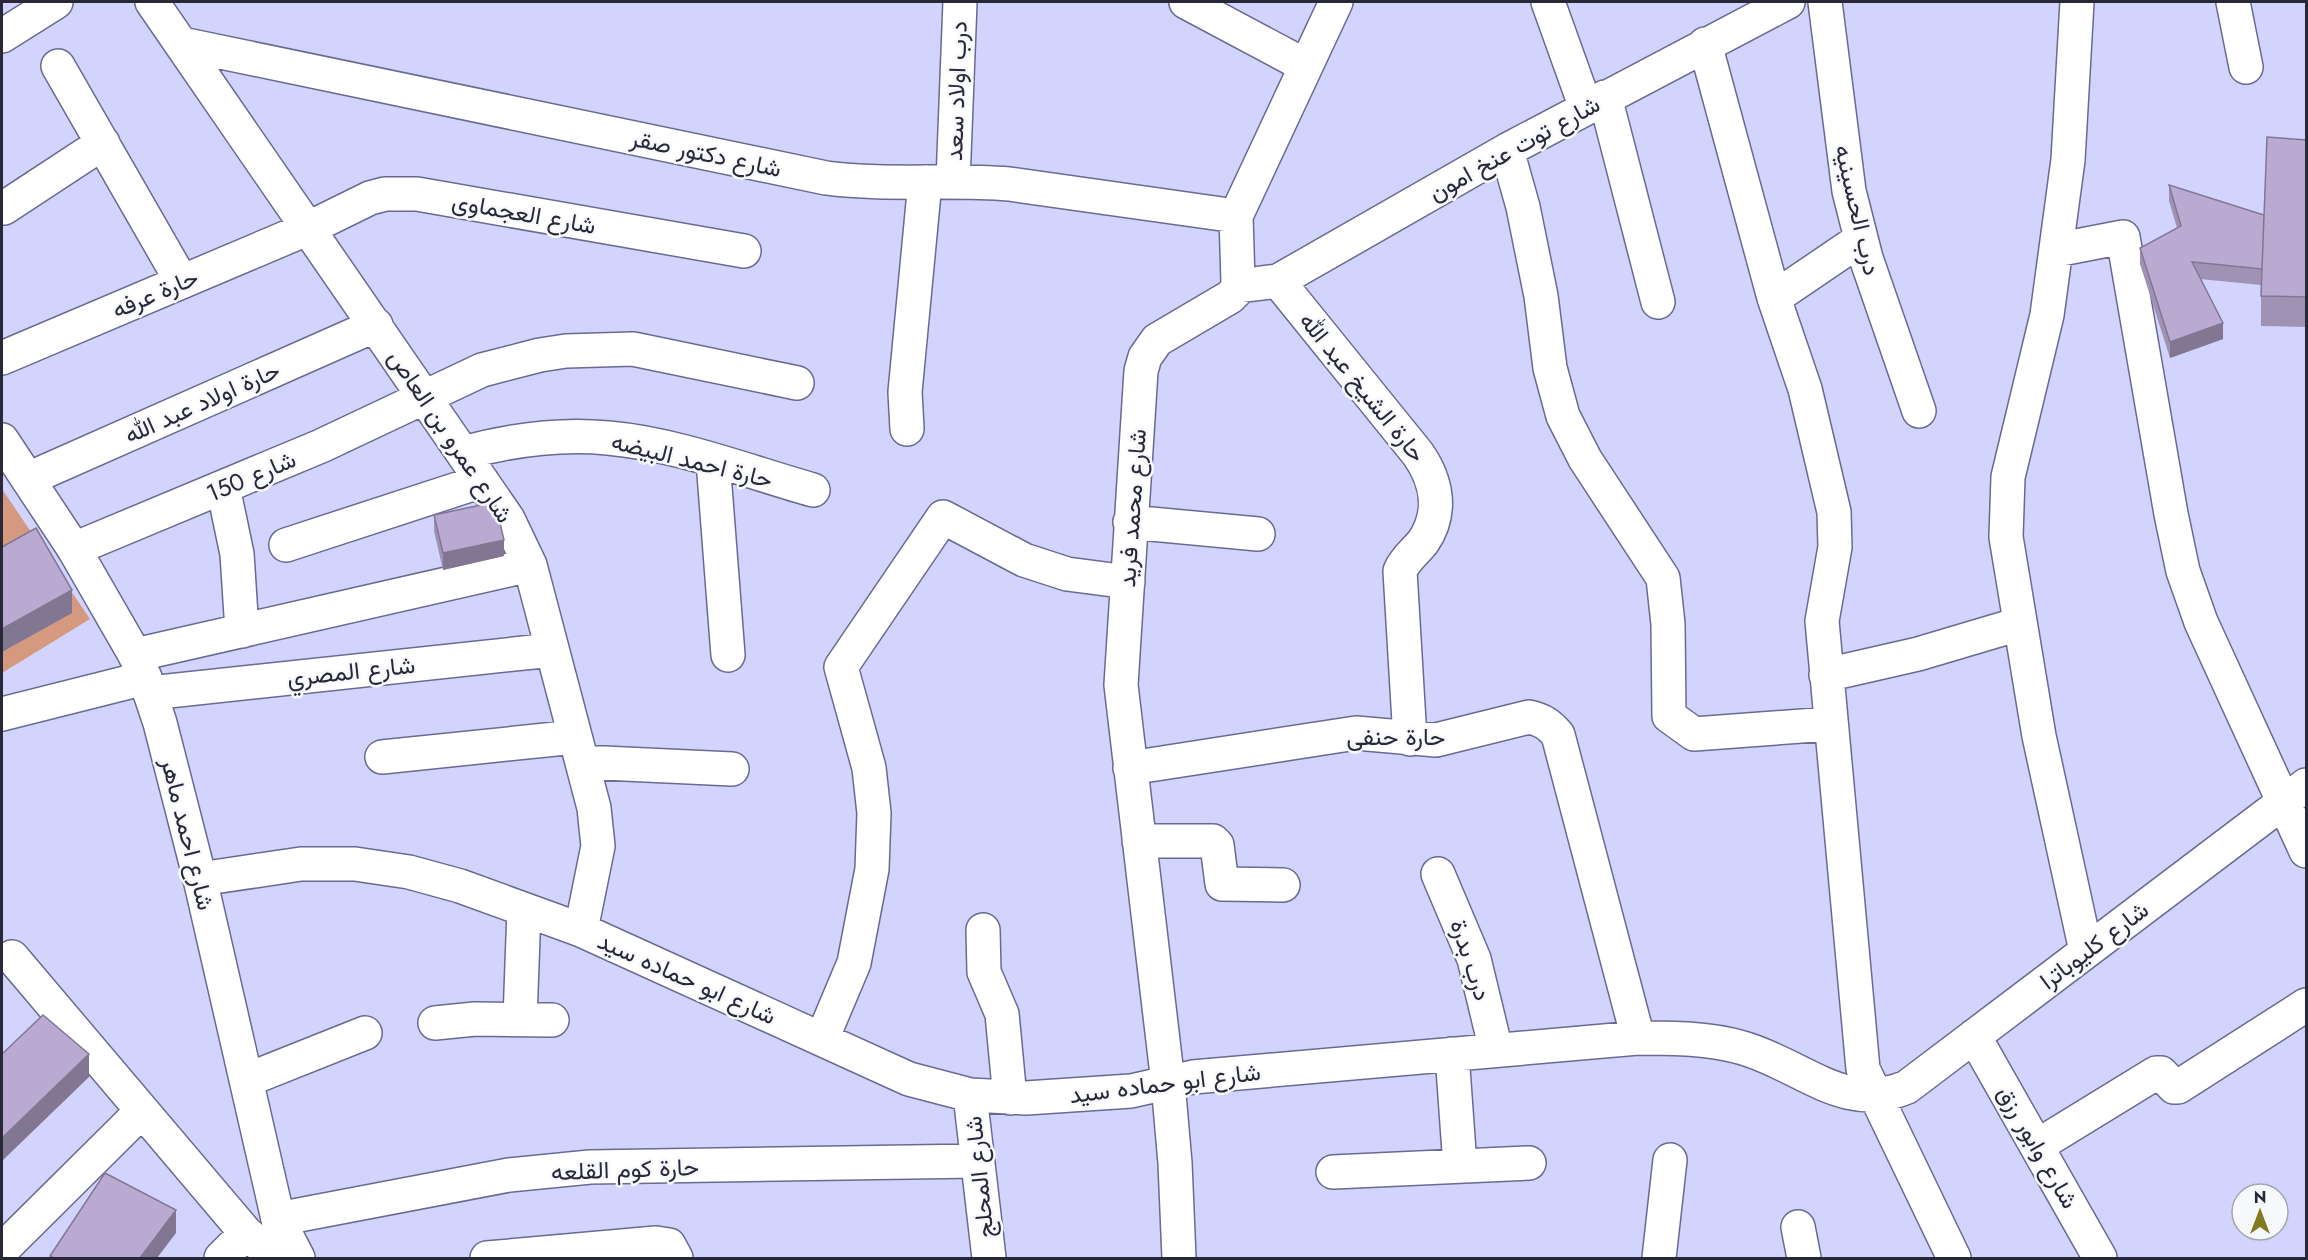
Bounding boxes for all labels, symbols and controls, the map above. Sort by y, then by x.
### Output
street label: درب اولاد سعد [936,20,976,162]
street label: شارع توت عنخ امون [1422,86,1606,210]
street label: شارع دكتور صقر [626,120,785,186]
street label: درب الحسينيه [1826,141,1890,279]
street label: شارع العجماوى [449,183,599,243]
street label: حارة عرفه [106,259,204,327]
street label: حارة الشيخ عبد الله [1291,304,1435,470]
street label: شارع عمرو بن العاص [380,342,522,530]
street label: حارة اولاد عبد الله [119,352,285,452]
street label: حارة احمد البيضه [608,423,776,497]
street label: شارع محمد فريد [1109,428,1155,588]
street label: شارع 150 [201,441,301,511]
street label: شارع المصري [285,647,417,697]
street label: حارة حنفى [1347,719,1445,754]
street label: شارع احمد ماهر [152,753,224,914]
street label: شارع كليوباترا [2032,892,2156,998]
street label: درب بدرة [1441,915,1501,1005]
street label: شارع ابو حماده سيد [592,923,782,1033]
street label: شارع ابو حماده سيد [1067,1054,1263,1112]
street label: شارع وابور رزق [1989,1079,2087,1215]
street label: شارع المحلج [955,1114,1003,1240]
street label: حارة كوم القلعه [550,1149,700,1189]
north arrow [2230,1182,2290,1242]
text: N [2254,1186,2266,1209]

